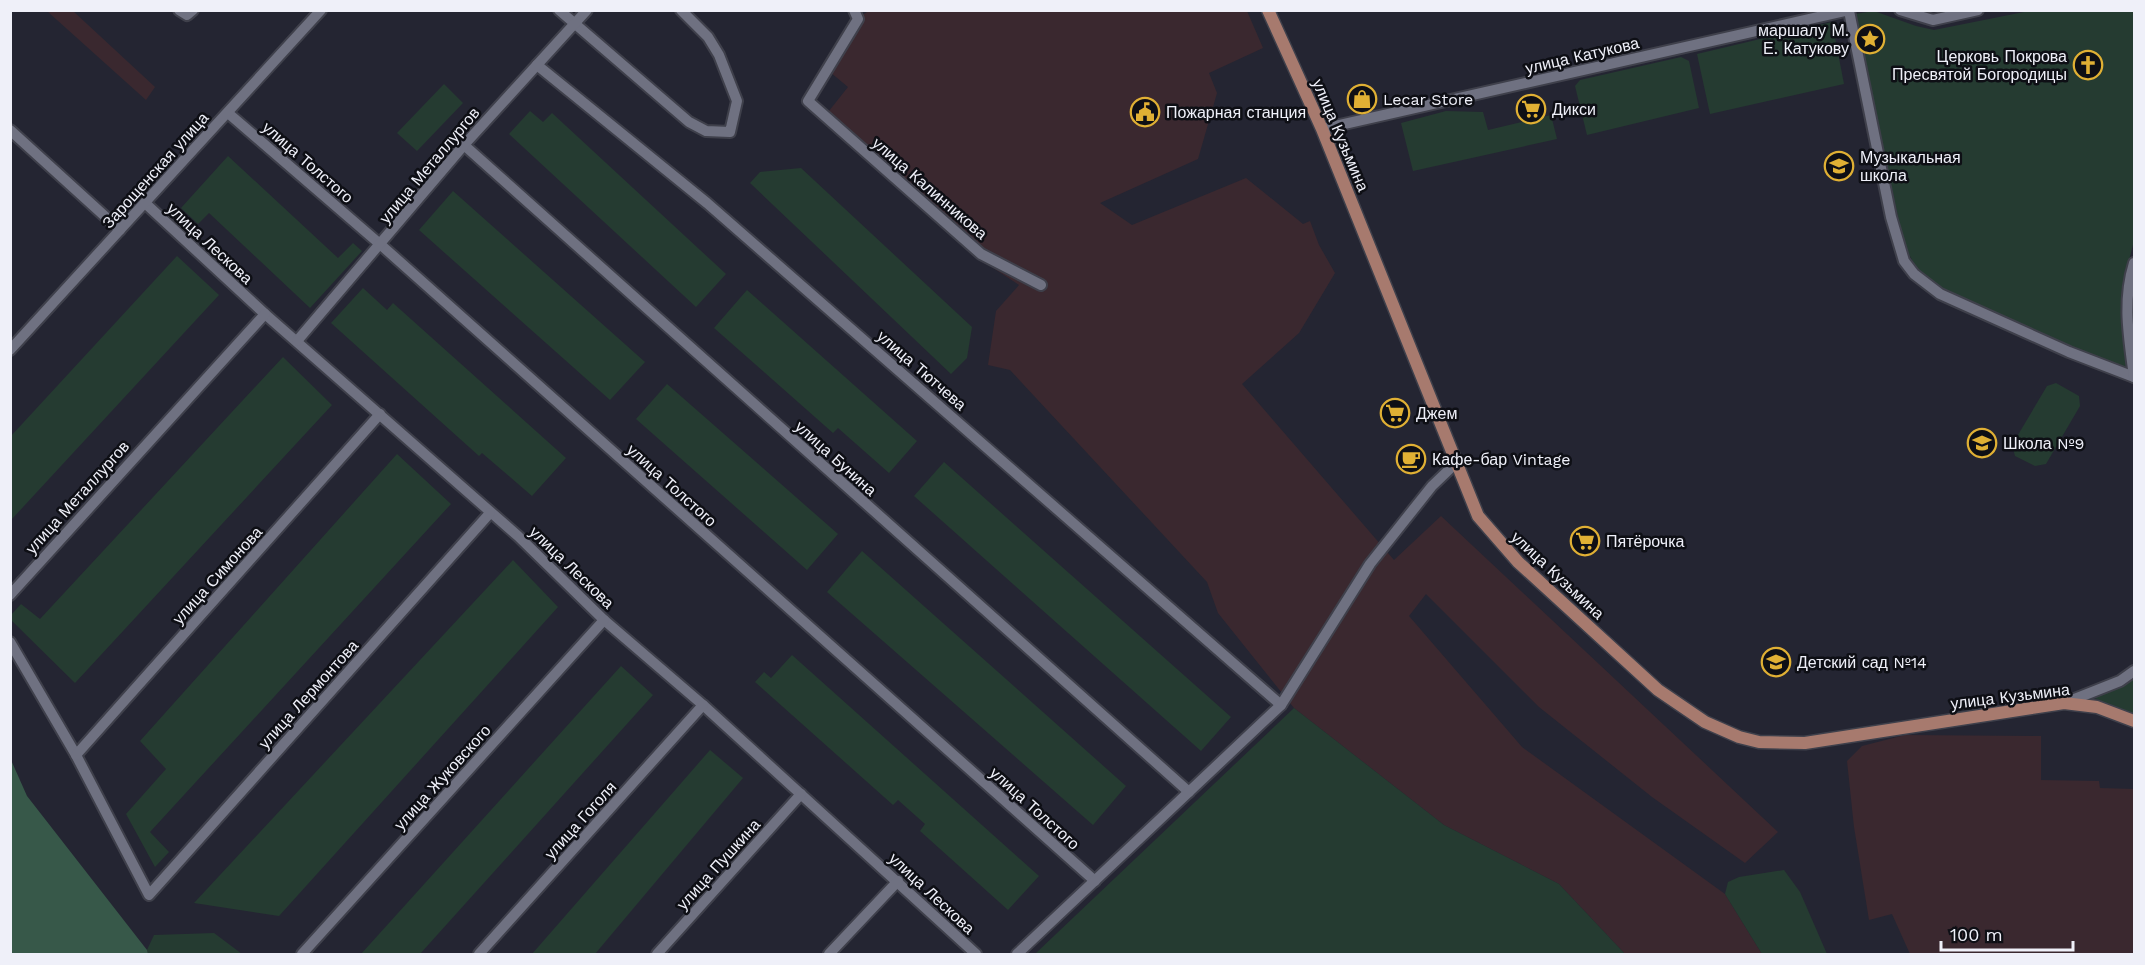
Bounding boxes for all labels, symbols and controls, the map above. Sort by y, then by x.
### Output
place label: маршалу М. Е. Катукову [1758,21,1849,58]
place icon: маршалу М. Е. Катукову [1854,23,1886,55]
street label: улица Катукова [1523,33,1641,78]
place label: Церковь Покрова Пресвятой Богородицы [1892,47,2067,84]
church icon: Церковь Покрова Пресвятой Богородицы [2072,49,2104,81]
street label: улица Кузьмина [1308,76,1373,194]
shop icon: Lecar Store [1346,83,1378,115]
place label: Lecar Store [1383,90,1473,109]
supermarket icon: Дикси [1515,93,1547,125]
public building icon: Пожарная станция [1129,96,1161,128]
place label: Дикси [1552,100,1596,119]
street label: улица Металлургов [375,103,483,227]
place label: Пожарная станция [1166,103,1306,122]
street label: Зарощенская улица [98,108,212,232]
street label: улица Толстого [258,118,357,207]
street label: улица Калинникова [868,133,991,243]
place label: Музыкальная школа [1860,148,1961,185]
school or university icon: Музыкальная школа [1823,150,1855,182]
street label: улица Лескова [163,199,256,288]
street label: улица Тютчева [873,326,970,414]
supermarket icon: Джем [1379,397,1411,429]
place label: Джем [1416,404,1457,423]
street label: улица Бунина [791,417,880,500]
school or university icon: Школа №9 [1966,427,1998,459]
place label: Школа №9 [2003,434,2084,453]
street label: улица Металлургов [22,437,133,558]
street label: улица Толстого [623,440,721,531]
cafe icon: Кафе-бар Vintage [1395,443,1427,475]
place label: Кафе-бар Vintage [1432,450,1570,469]
street label: улица Лескова [525,522,618,613]
street label: улица Симонова [169,523,266,628]
supermarket icon: Пятёрочка [1569,525,1601,557]
street label: улица Кузьмина [1507,527,1608,623]
place label: Пятёрочка [1606,532,1685,551]
street label: улица Лермонтова [255,636,362,753]
school or university icon: Детский сад №14 [1760,646,1792,678]
place label: Детский сад №14 [1797,653,1927,672]
street label: улица Кузьмина [1949,680,2071,713]
street label: улица Жуковского [390,721,495,834]
street label: улица Толстого [986,763,1084,854]
street label: улица Гоголя [541,778,620,863]
street label: улица Пушкина [673,815,764,914]
street label: улица Лескова [885,849,978,938]
scale bar [1941,914,2073,952]
text: 100 m [1950,924,2003,945]

